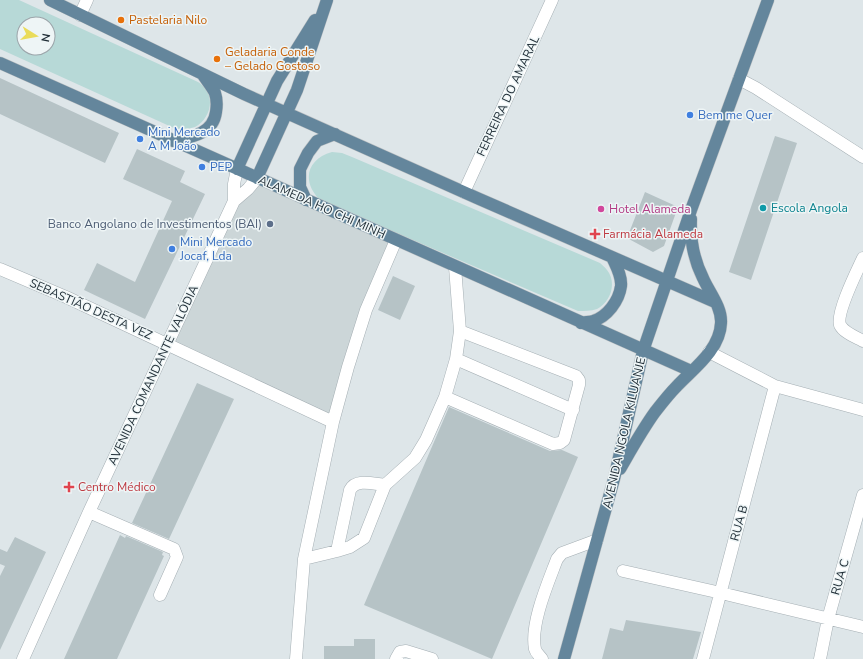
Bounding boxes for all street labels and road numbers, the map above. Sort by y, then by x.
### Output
street label: FERREIRA DO AMARAL [473,33,543,159]
street label: ALAMEDA HO CHI MINH [256,172,388,242]
street label: SEBASTIÃO DESTA VEZ [27,275,155,343]
street label: AVENIDA COMANDANTE VALÓDIA [104,282,202,468]
street label: AVENIDA NGOLA KILUANJE [599,356,649,510]
street label: RUA B [727,503,751,543]
street label: RUA C [827,557,853,597]

